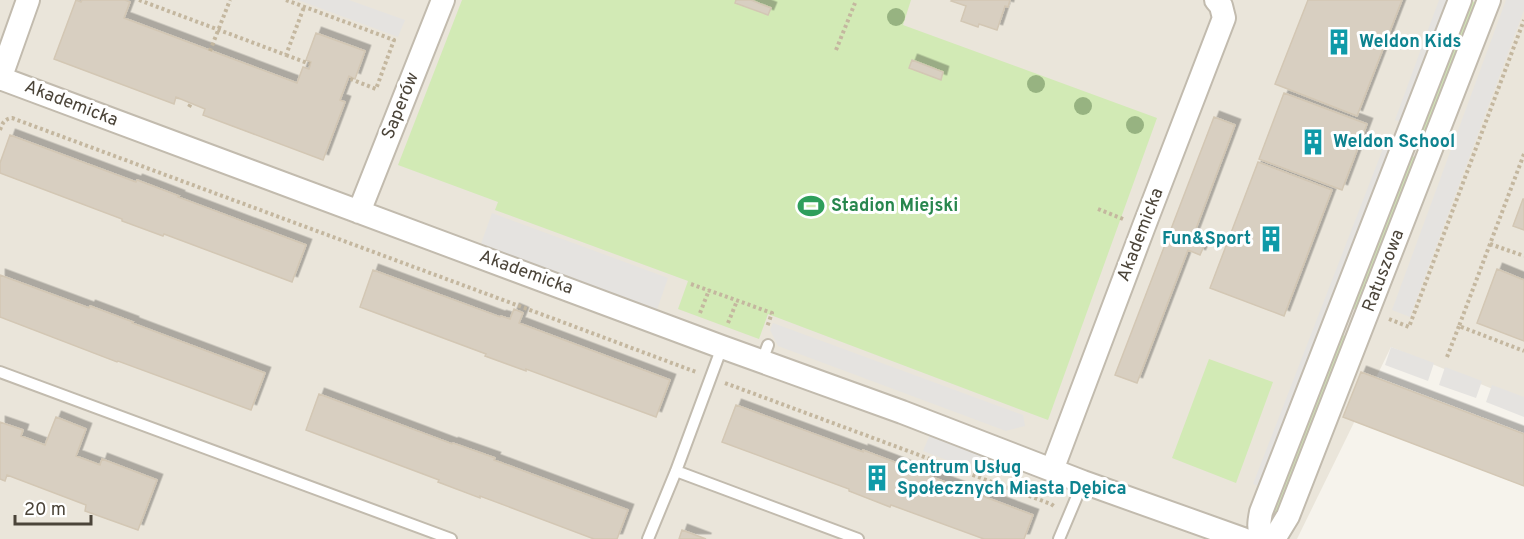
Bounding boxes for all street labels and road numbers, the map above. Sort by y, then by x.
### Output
street label: Saperów [377,69,425,143]
street label: Akademicka [21,76,121,132]
street label: Akademicka [1113,185,1169,285]
street label: Ratuszowa [1358,226,1410,316]
street label: Akademicka [476,245,576,301]

